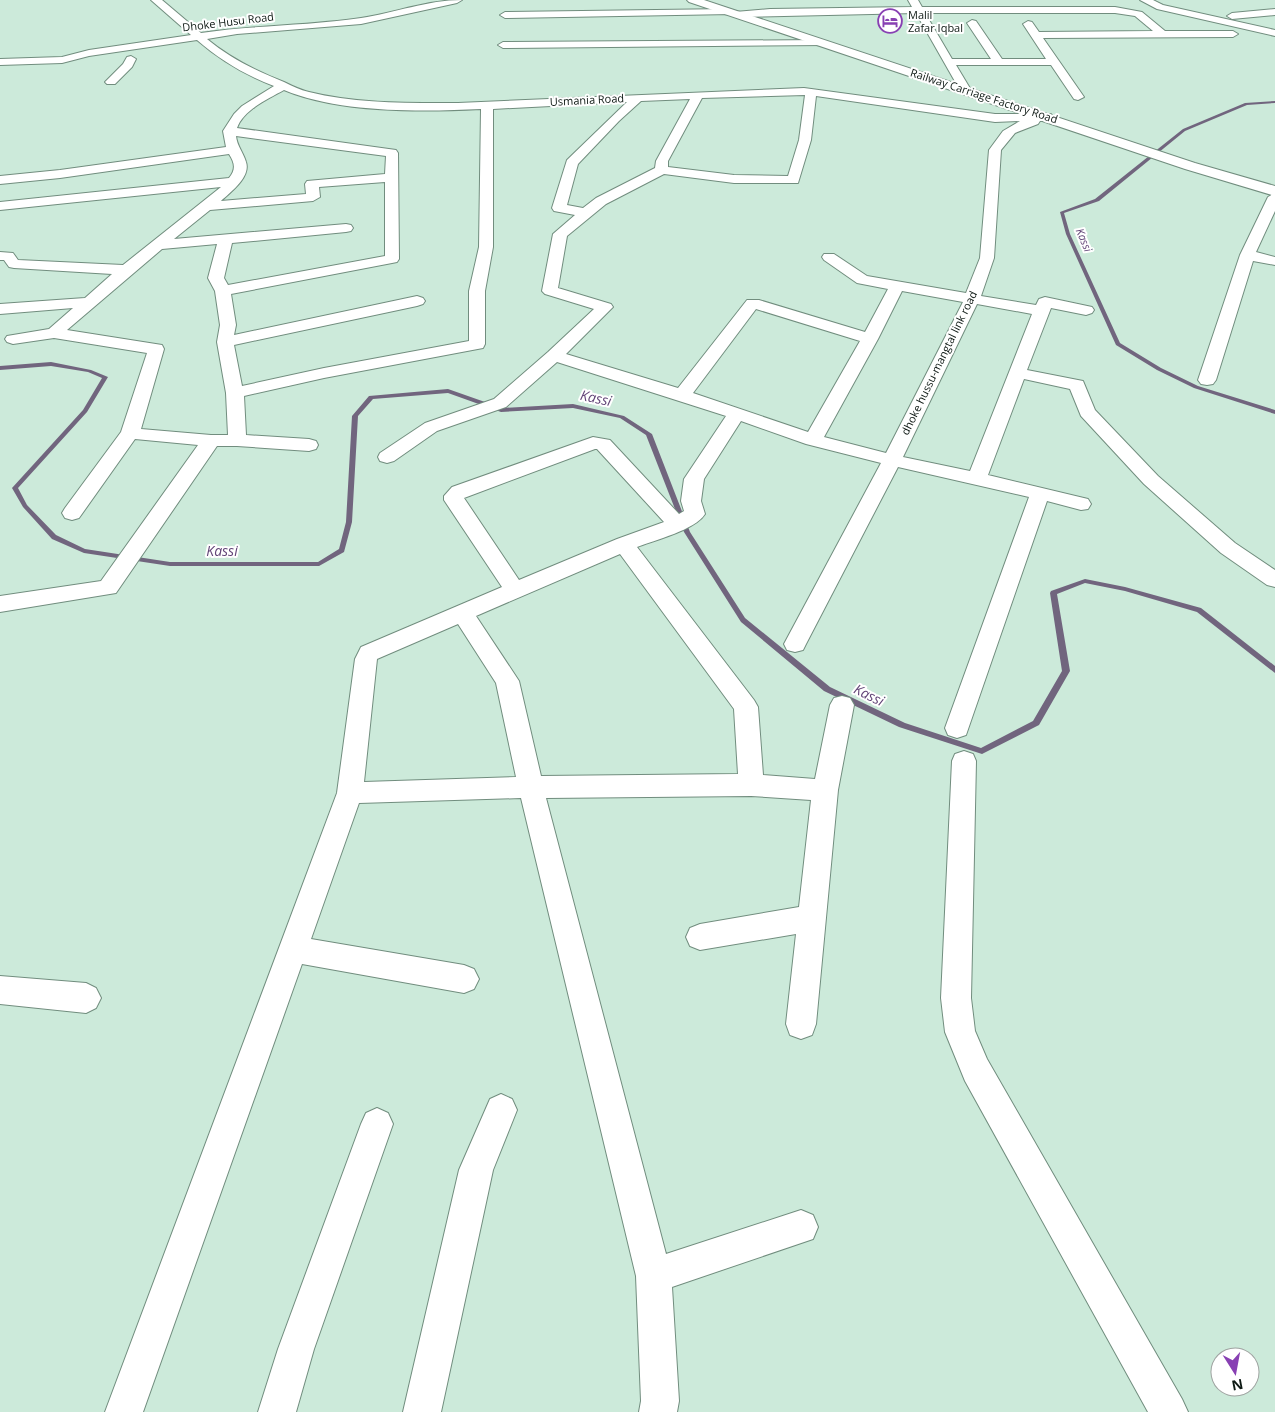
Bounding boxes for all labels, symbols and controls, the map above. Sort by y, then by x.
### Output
place label: Malil Zafar Iqbal [908,7,963,35]
street label: Dhoke Husu Road [181,8,275,35]
hotel icon: Malil Zafar Iqbal [877,8,903,34]
street label: Railway Carriage Factory Road [909,65,1060,126]
street label: Usmania Road [549,90,624,109]
water label: Kassi [1073,226,1096,254]
street label: dhoke hussu-mangtal link road [897,288,980,437]
water label: Kassi [579,385,614,410]
water label: Kassi [206,541,238,560]
water label: Kassi [851,679,888,710]
north arrow [1210,1347,1260,1397]
text: N [1230,1375,1245,1396]

